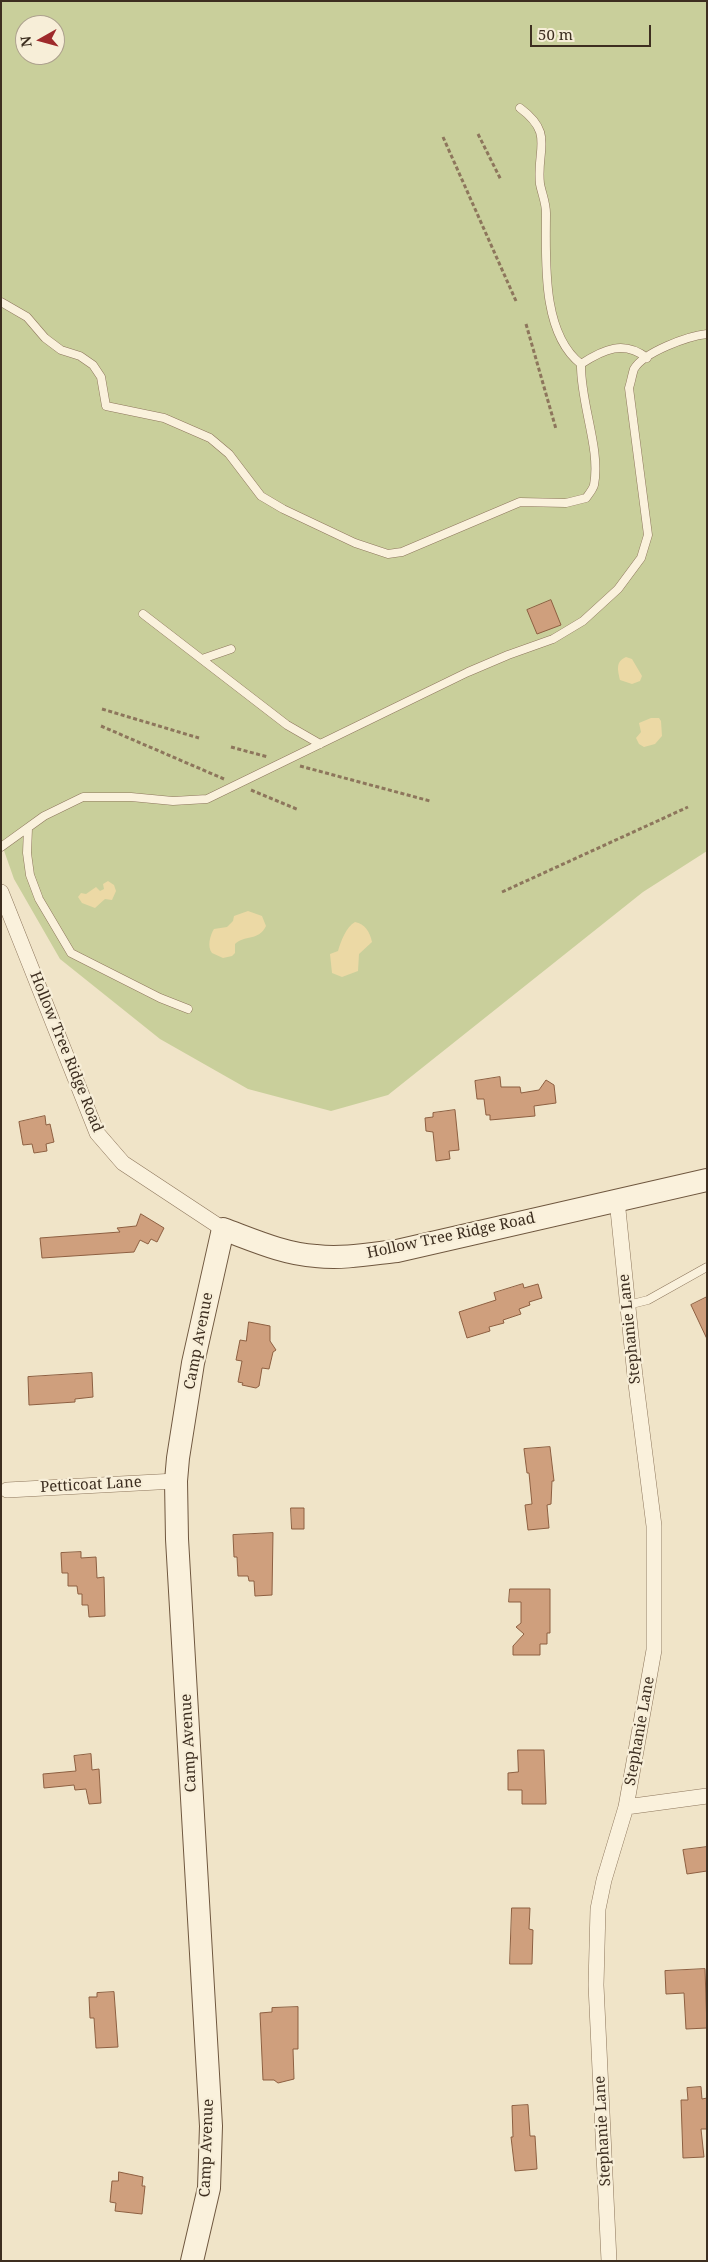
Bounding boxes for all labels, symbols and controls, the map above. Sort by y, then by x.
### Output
north arrow [15,15,65,65]
scale bar [533,15,654,47]
text: 50 m [538,24,573,44]
text: N [16,35,36,48]
street label: Hollow Tree Ridge Road [26,969,106,1135]
street label: Hollow Tree Ridge Road [365,1209,537,1263]
street label: Stephanie Lane [615,1273,645,1385]
street label: Camp Avenue [181,1291,217,1391]
street label: Petticoat Lane [40,1473,142,1497]
street label: Stephanie Lane [622,1675,658,1787]
street label: Camp Avenue [177,1693,201,1793]
street label: Stephanie Lane [591,2075,615,2187]
street label: Camp Avenue [196,2098,218,2198]

